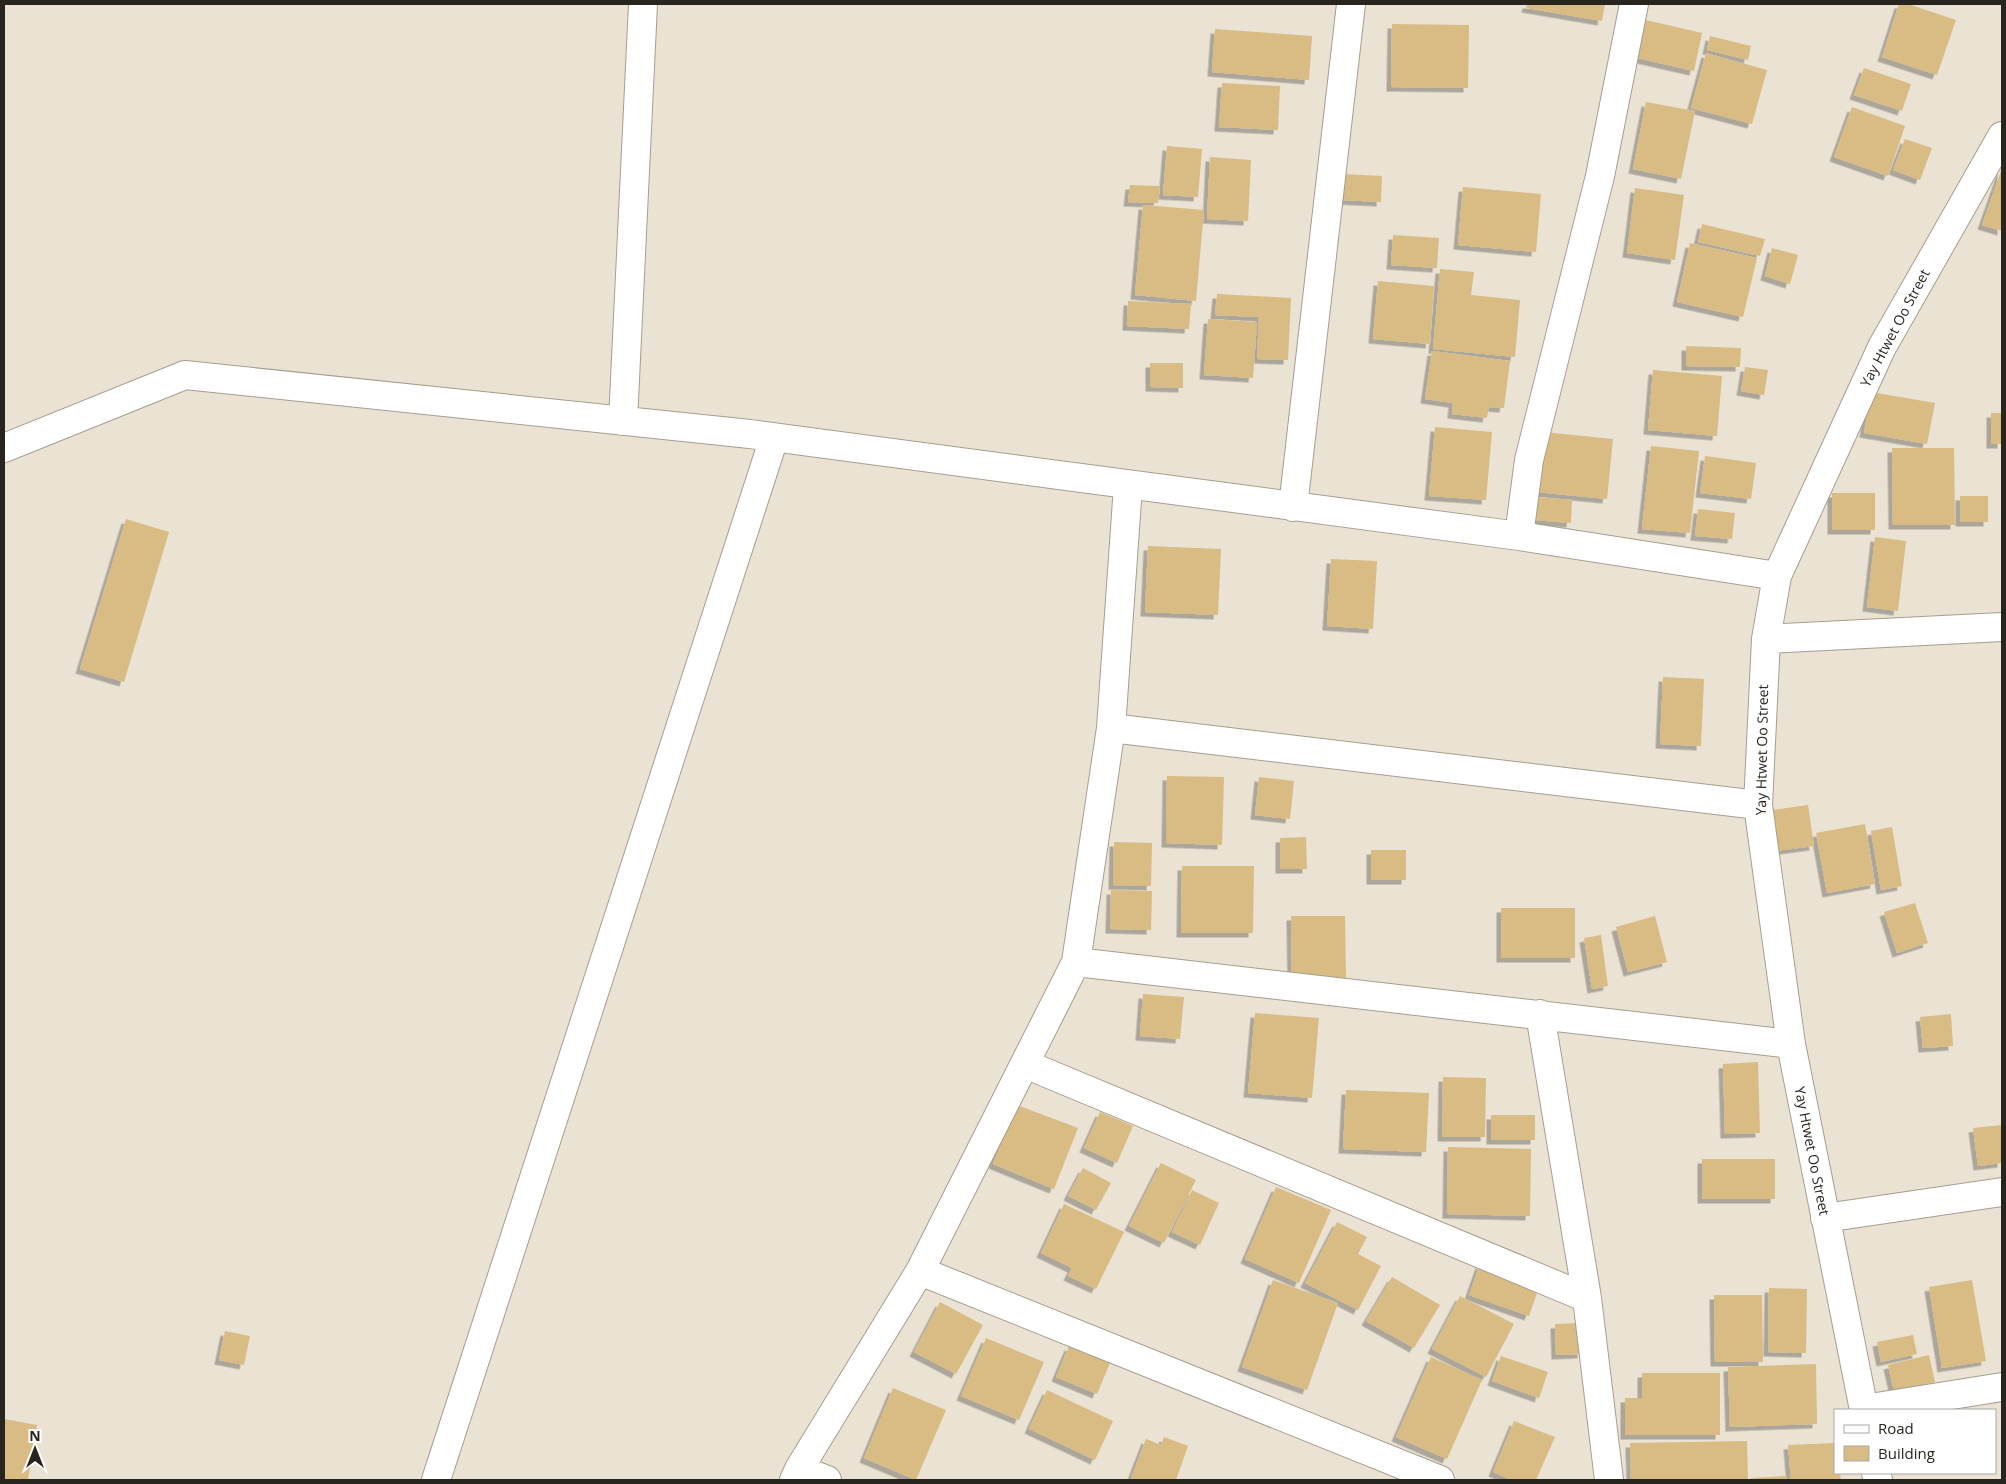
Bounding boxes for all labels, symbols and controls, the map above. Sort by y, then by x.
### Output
street label: Yay Htwet Oo Street [1855,265,1934,390]
street label: Yay Htwet Oo Street [1751,684,1772,816]
street label: Yay Htwet Oo Street [1791,1085,1834,1217]
legend [1834,1409,1996,1474]
text: Road [1878,1418,1914,1438]
north arrow [10,1424,60,1474]
text: N [29,1426,41,1445]
text: Building [1878,1443,1935,1463]

